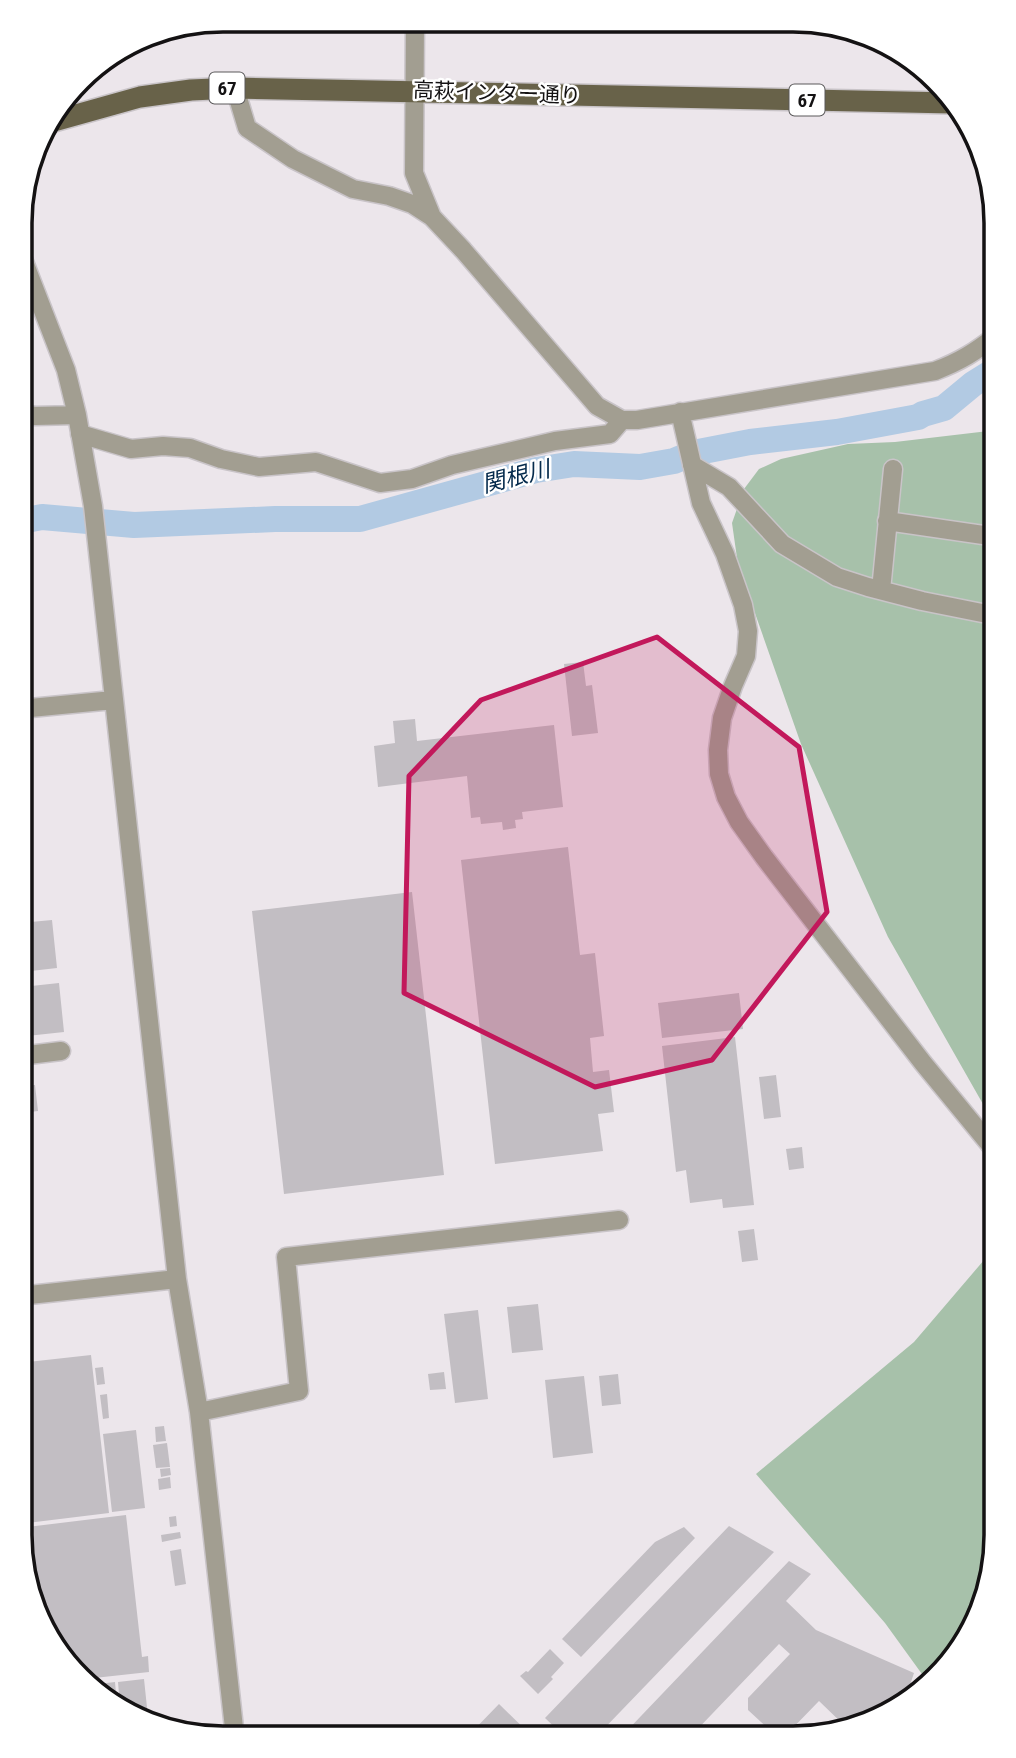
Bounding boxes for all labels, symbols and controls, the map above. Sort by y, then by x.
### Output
road number: 67 [210,72,244,104]
street label: 高萩インター通り [413,78,581,108]
road number: 67 [790,85,824,116]
water label: 関根川 [479,455,556,498]

